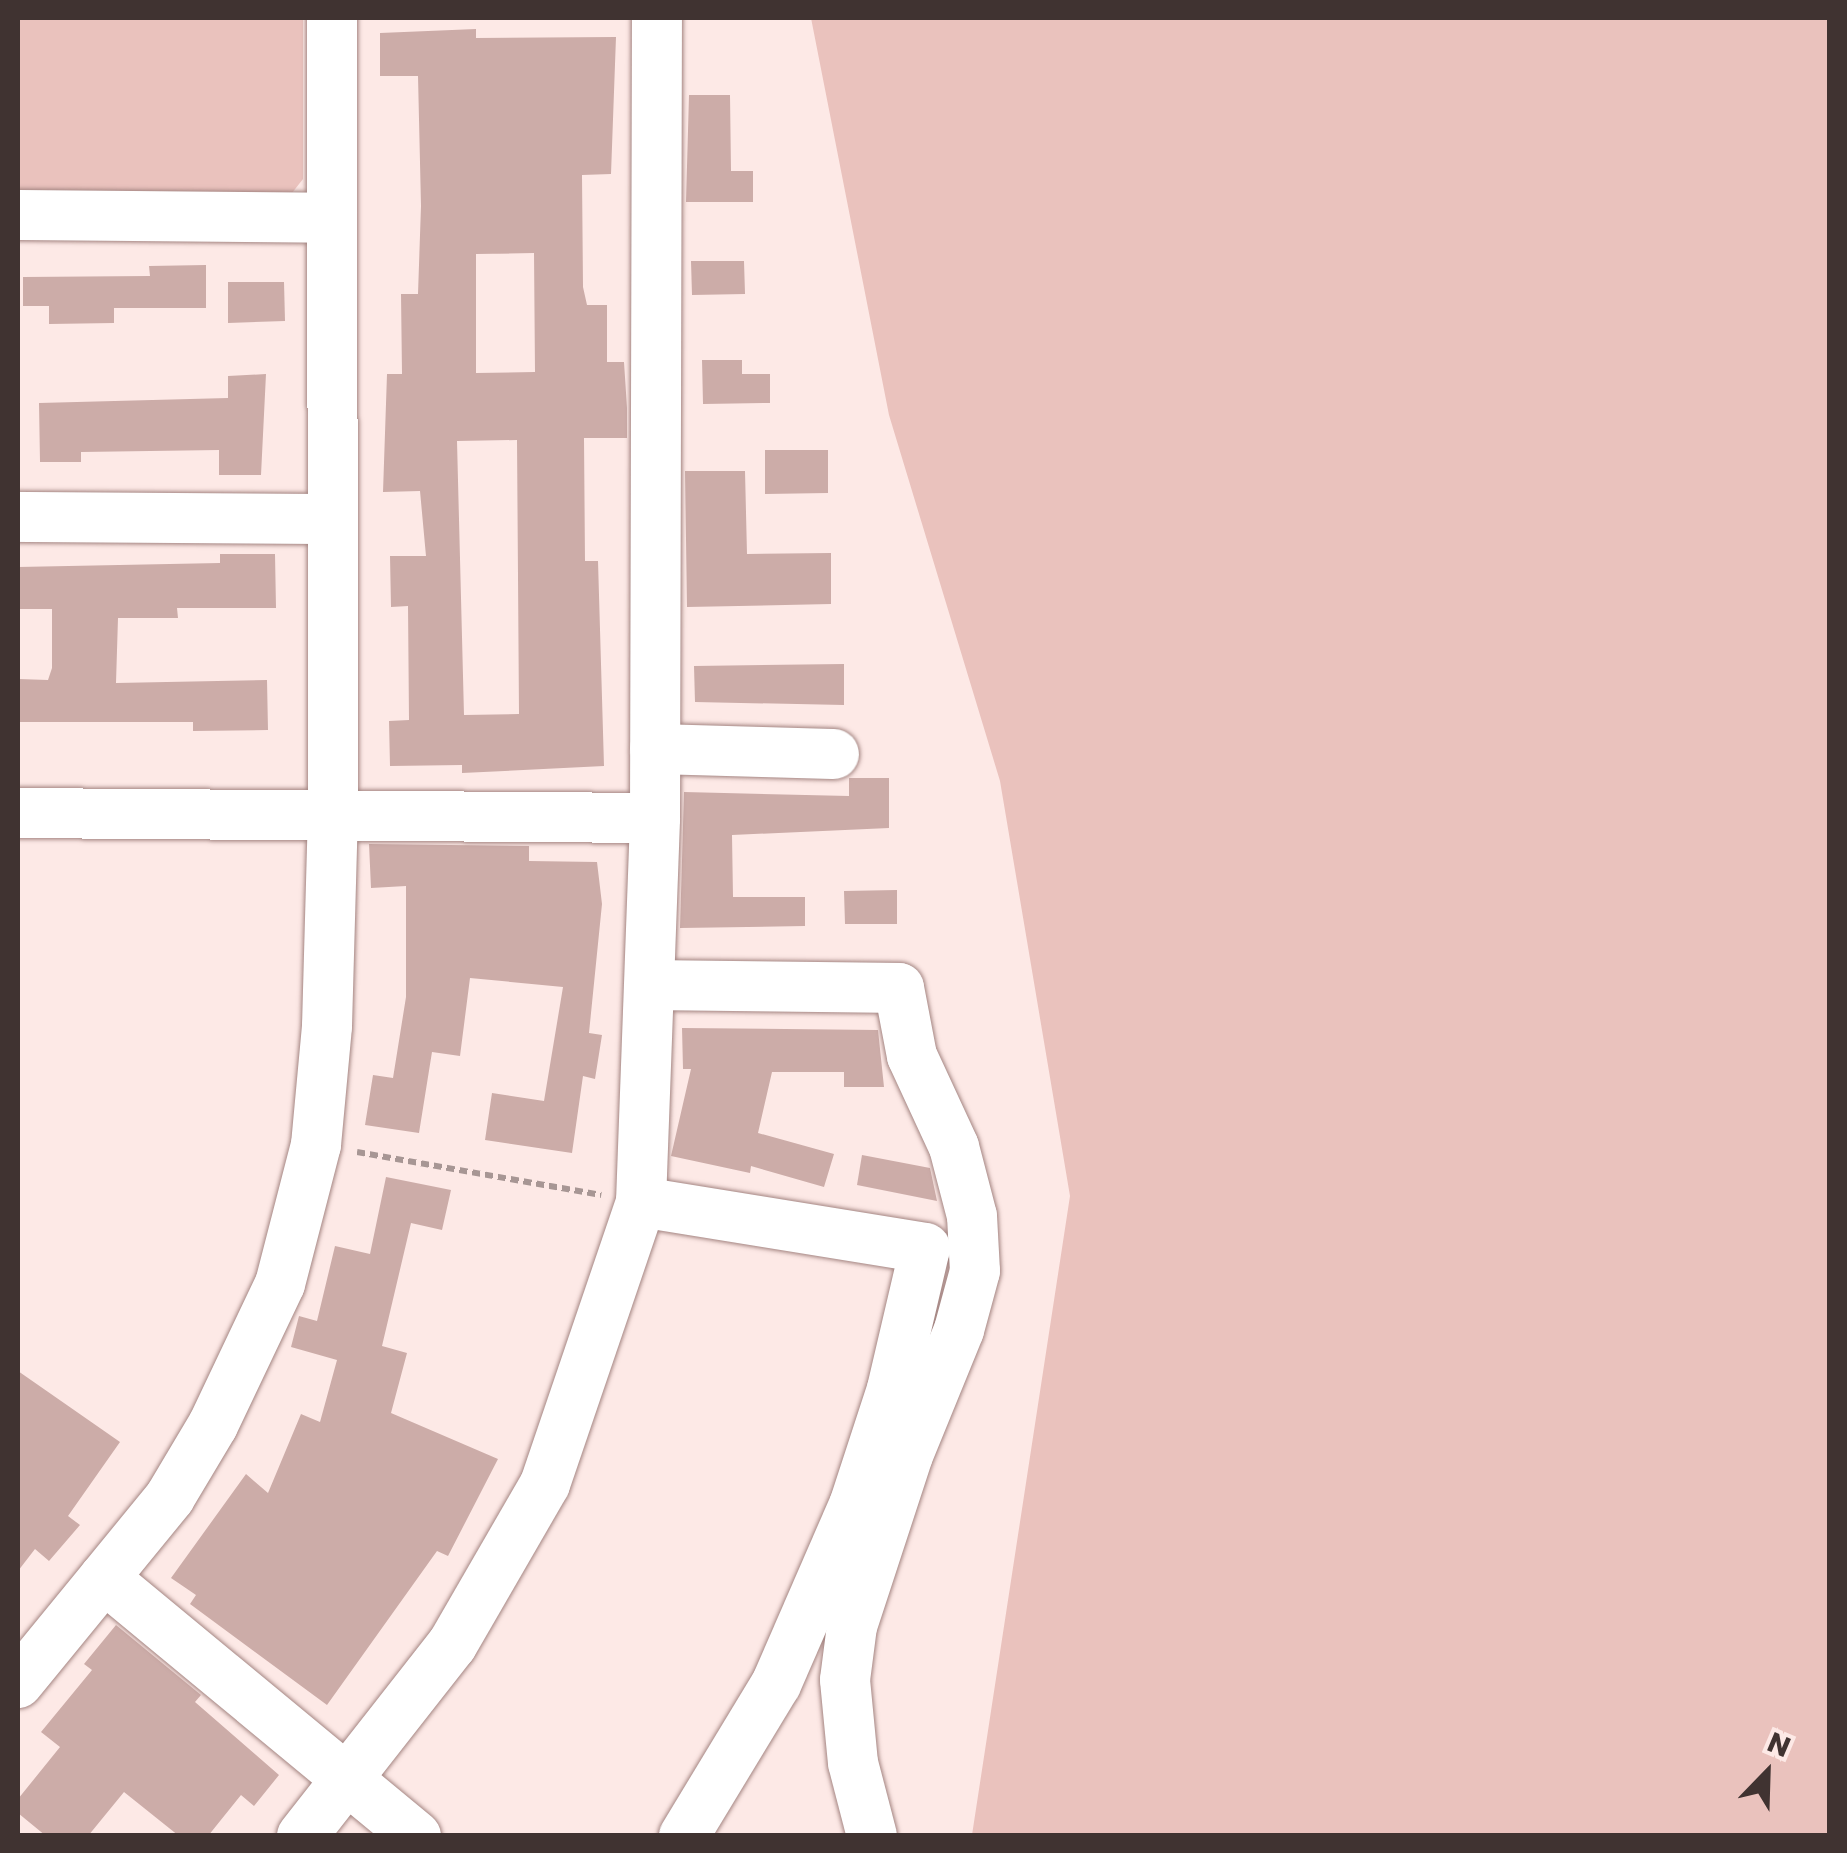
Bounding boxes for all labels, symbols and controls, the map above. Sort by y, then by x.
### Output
north arrow [1717,1723,1817,1823]
text: N [1762,1723,1796,1767]

